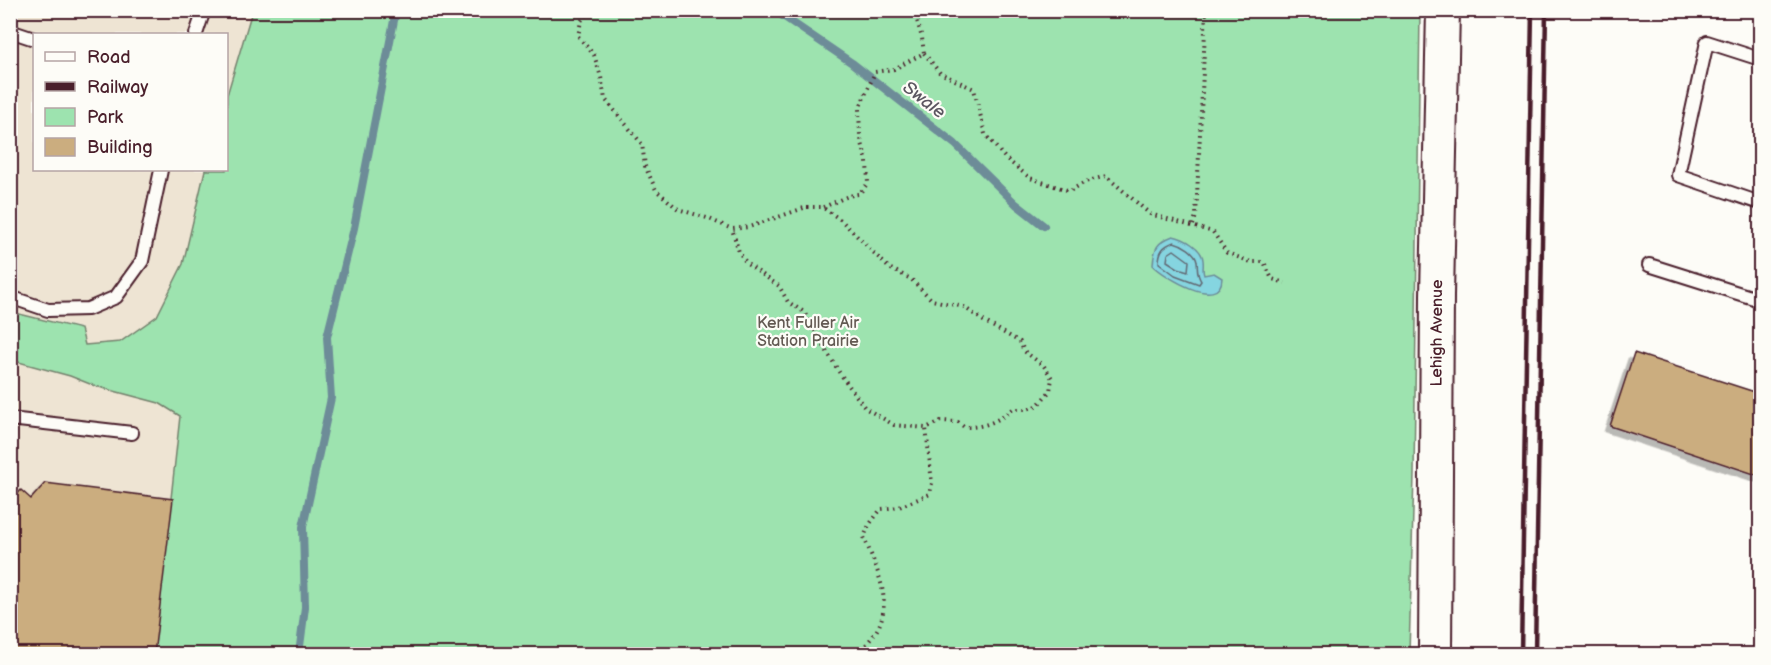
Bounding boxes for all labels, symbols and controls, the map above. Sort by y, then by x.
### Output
legend [33,33,228,171]
text: Road [87,47,131,68]
text: Railway [87,77,149,98]
water label: Swale [898,77,950,123]
text: Park [87,107,123,128]
text: Building [87,137,153,158]
street label: Lehigh Avenue [1427,279,1447,387]
park label: Kent Fuller Air Station Prairie [757,314,859,351]

